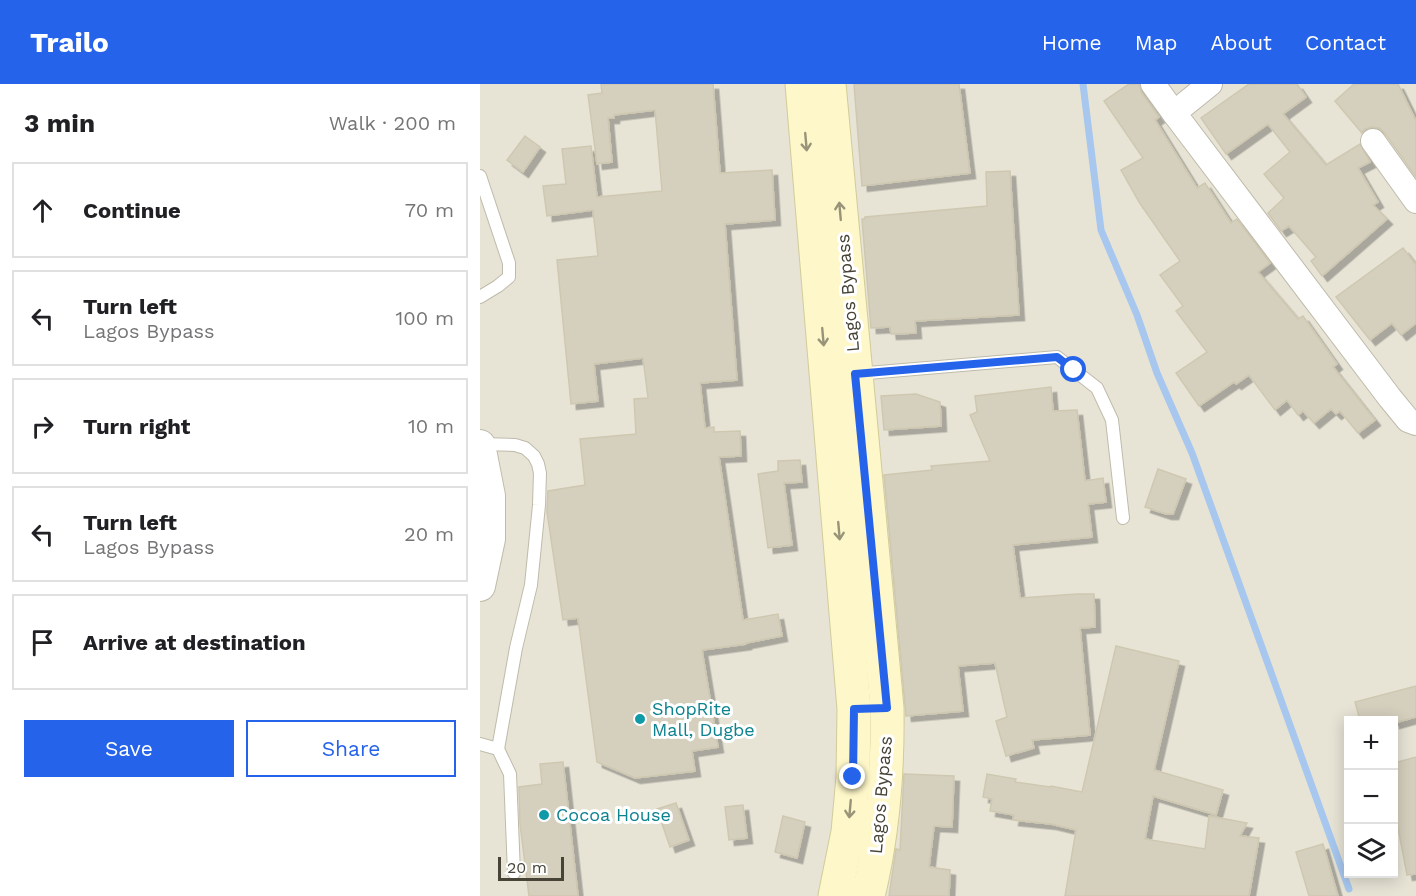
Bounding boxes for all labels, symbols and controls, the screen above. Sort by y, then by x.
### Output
text: Trailo [30,26,109,59]
text: Home [1042,30,1102,55]
text: Map [1135,30,1178,55]
text: About [1211,30,1272,55]
text: Contact [1305,30,1386,55]
text: 3 min [24,108,95,138]
text: Walk · 200 m [329,111,456,135]
one-way arrow [801,132,812,152]
icon: ahead [26,194,59,227]
text: Continue [83,198,181,223]
text: 70 m [405,198,454,222]
one-way arrow [835,202,846,222]
street label: Lagos Bypass [832,233,863,353]
text: Turn left [83,294,177,319]
icon: left [26,302,59,335]
text: 100 m [395,306,454,330]
text: Lagos Bypass [83,319,215,343]
one-way arrow [818,326,829,346]
route start [1060,356,1086,382]
icon: right [26,410,59,443]
text: Turn right [83,414,190,439]
text: 10 m [408,414,454,438]
text: Turn left [83,510,177,535]
icon: left [26,518,59,551]
one-way arrow [834,520,845,540]
text: 20 m [404,522,454,546]
text: Lagos Bypass [83,535,215,559]
icon: arrive [26,626,59,659]
text: Arrive at destination [83,630,306,655]
place label: ShopRite Mall, Dugbe [652,698,755,740]
marker: ShopRite Mall, Dugbe [633,712,647,726]
map controls [1344,716,1398,878]
button: + [1344,716,1398,770]
button: Save [24,720,234,777]
button: Share [246,720,456,777]
street label: Lagos Bypass [865,735,896,855]
route end [839,763,865,789]
button: − [1344,770,1398,824]
one-way arrow [844,799,855,819]
place label: Cocoa House [556,804,671,825]
marker: Cocoa House [537,808,551,822]
button: layers [1344,824,1398,878]
scale bar [498,854,564,882]
text: 20 m [507,858,547,877]

